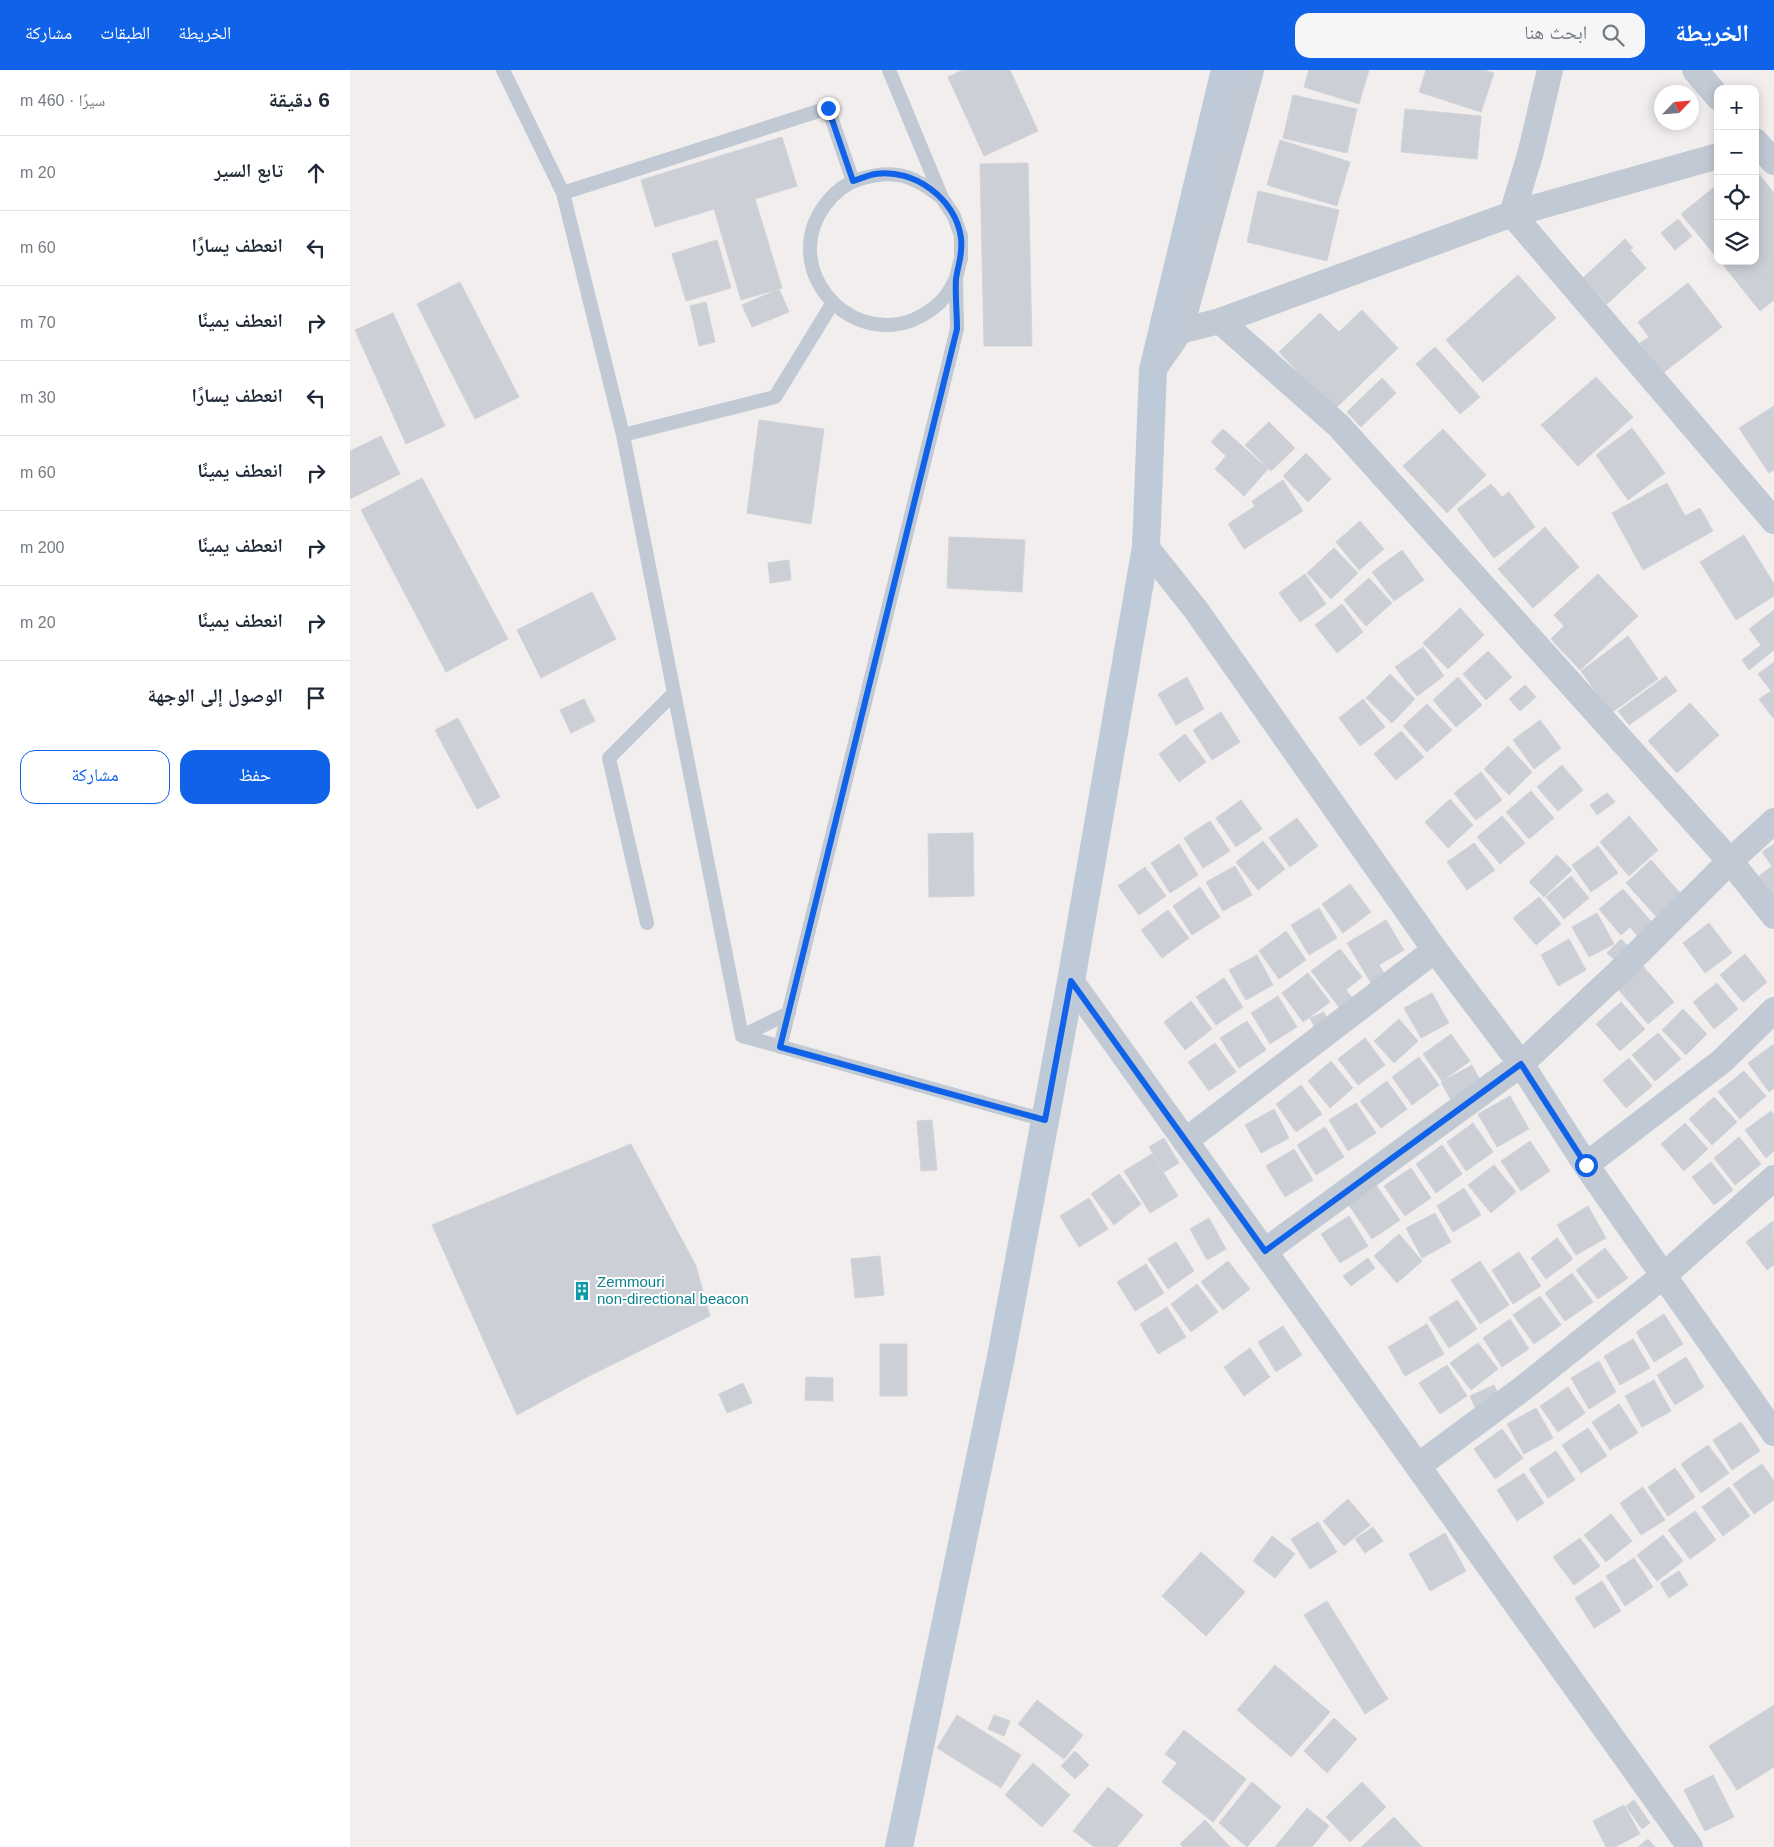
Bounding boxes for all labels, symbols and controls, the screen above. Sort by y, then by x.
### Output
search box [1295,13,1645,58]
text: الخريطة [1675,19,1749,46]
icon: search [1599,21,1627,49]
text: ابحث هنا [1524,22,1587,43]
text: مشاركة [25,23,72,43]
text: الطبقات [100,23,150,43]
text: الخريطة [178,23,231,43]
north arrow [1654,85,1699,130]
map controls [1714,85,1759,265]
button: + [1714,85,1759,130]
text: 6 دقيقة [268,88,330,111]
text: سيرًا · 460 m [20,92,105,109]
route end [817,97,840,120]
button: − [1714,130,1759,175]
icon: ahead [302,159,330,187]
text: تابع السير [214,160,283,181]
text: 20 m [20,164,56,181]
button: locate [1714,175,1759,220]
button: layers [1714,220,1759,265]
icon: left [302,234,330,262]
text: انعطف يسارًا [192,235,283,256]
text: 60 m [20,239,56,256]
icon: right [302,309,330,337]
text: انعطف يمينًا [197,310,283,331]
text: 70 m [20,314,56,331]
icon: left [302,384,330,412]
text: انعطف يسارًا [192,385,283,406]
text: 30 m [20,389,56,406]
icon: right [302,459,330,487]
text: انعطف يمينًا [197,460,283,481]
text: 60 m [20,464,56,481]
icon: right [302,534,330,562]
text: انعطف يمينًا [197,535,283,556]
text: 200 m [20,539,64,556]
icon: right [302,609,330,637]
text: انعطف يمينًا [197,610,283,631]
text: 20 m [20,614,56,631]
icon: arrive [302,684,330,712]
text: الوصول إلى الوجهة [147,685,283,706]
button: مشاركة [20,750,170,804]
button: حفظ [180,750,330,804]
route start [1575,1154,1598,1177]
place label: Zemmouri non-directional beacon [597,1273,749,1307]
building icon: Zemmouri non-directional beacon [571,1280,593,1302]

